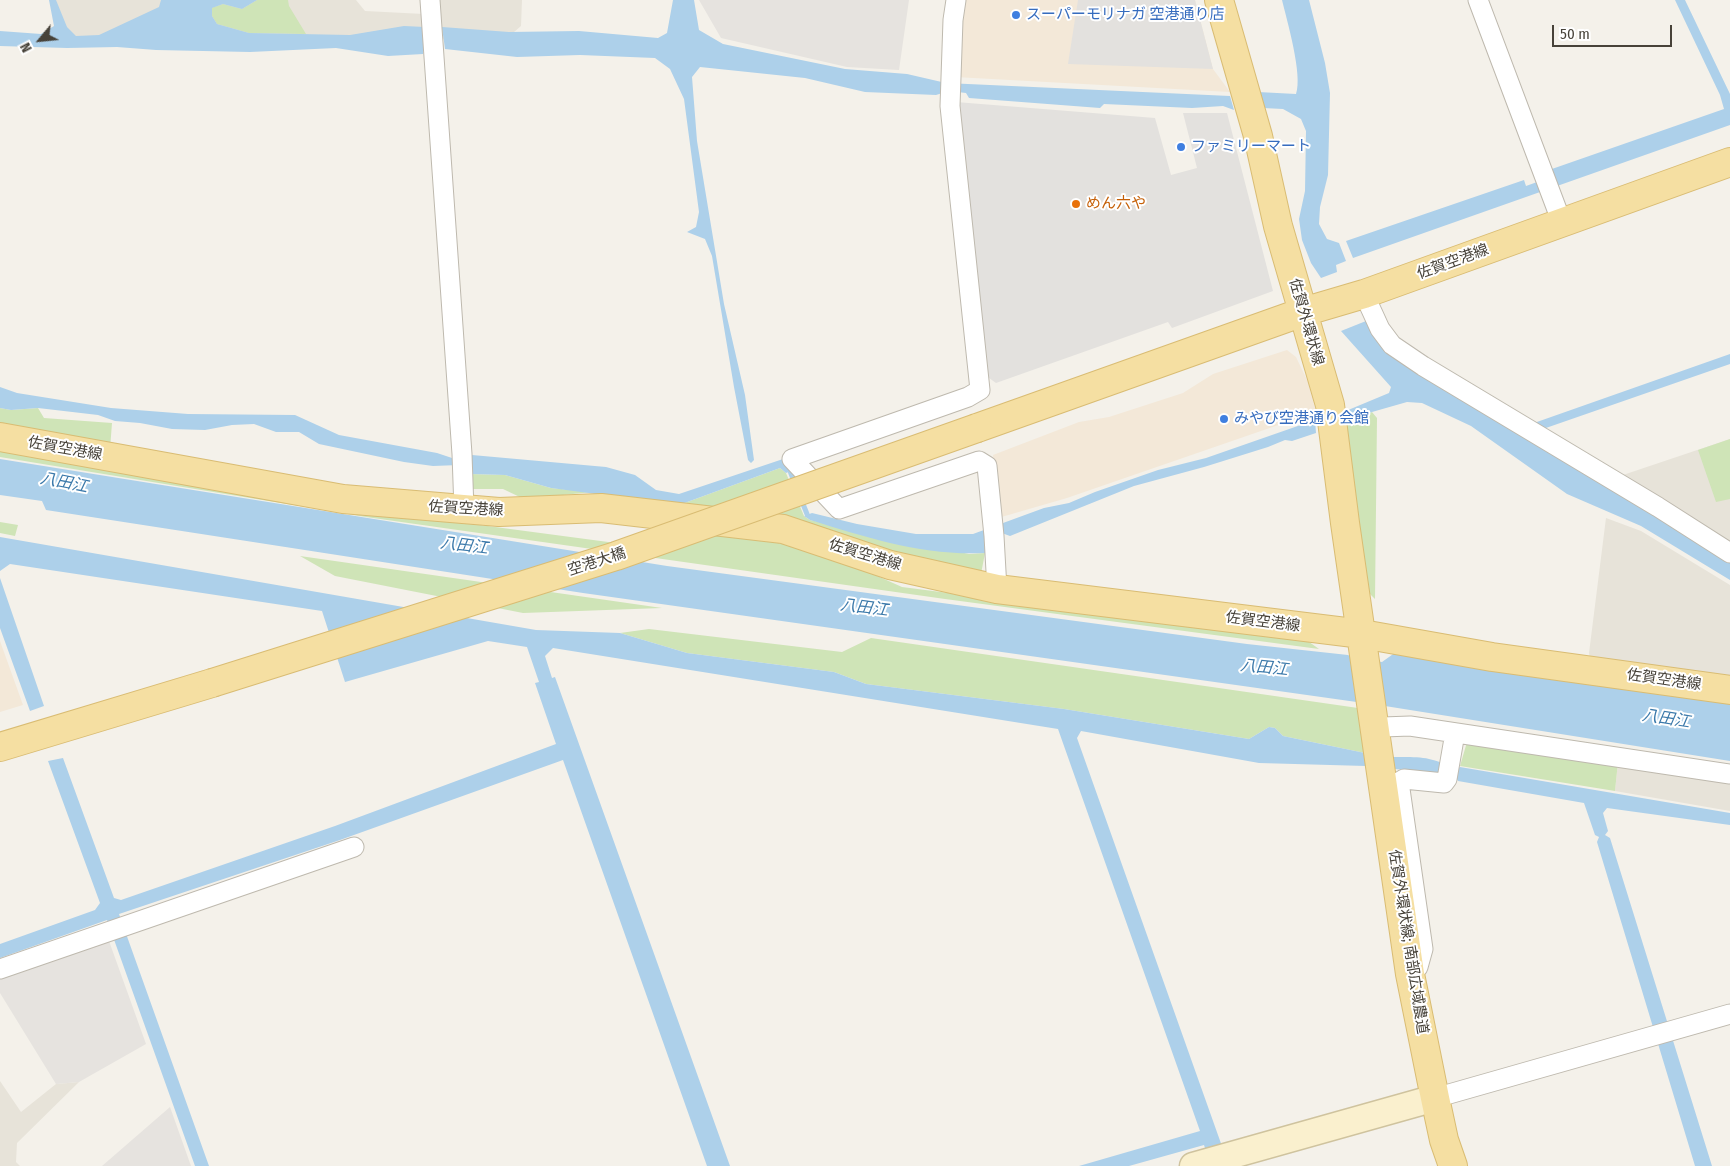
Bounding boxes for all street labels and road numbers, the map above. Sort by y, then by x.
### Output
street label: 佐賀空港線 [1415,241,1491,283]
street label: 佐賀外環状線 [1285,276,1327,368]
street label: 佐賀空港線 [27,434,103,464]
street label: 佐賀空港線 [428,498,504,520]
street label: 佐賀空港線 [827,535,903,575]
street label: 空港大橋 [566,544,628,580]
street label: 佐賀空港線 [1225,608,1301,636]
street label: 佐賀空港線 [1626,666,1702,694]
street label: 佐賀外環状線; 南部広域農道 [1385,848,1431,1036]

